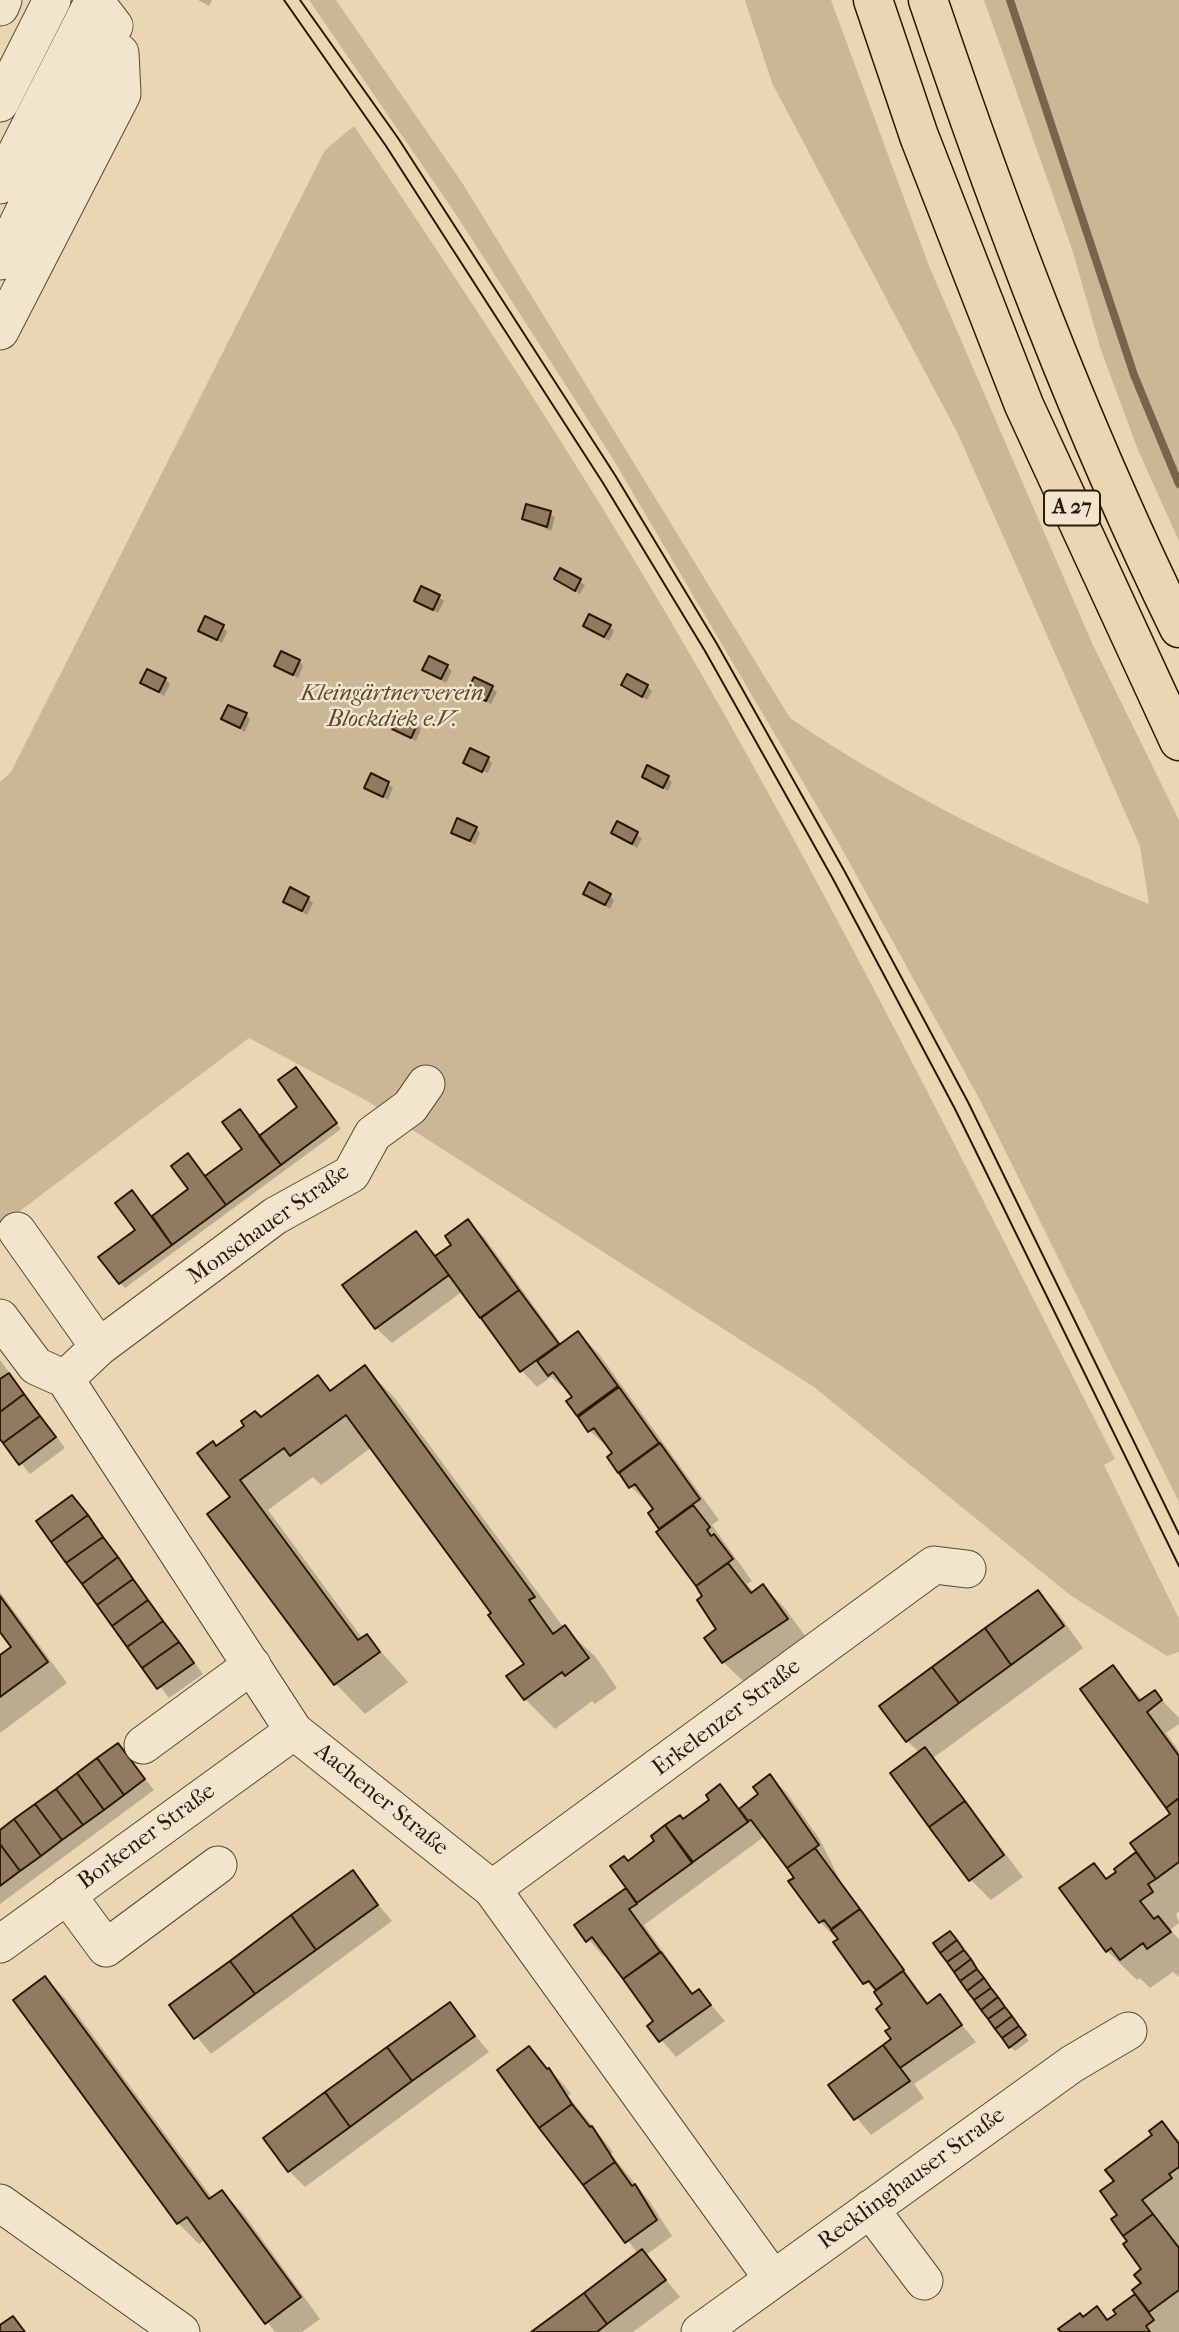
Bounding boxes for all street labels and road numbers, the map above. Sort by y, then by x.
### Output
road number: A 27 [1044,490,1100,526]
street label: Monschauer Straße [183,1159,355,1291]
street label: Erkelenzer Straße [648,1653,806,1783]
street label: Aachener Straße [309,1738,453,1862]
street label: Borkener Straße [73,1778,221,1896]
street label: Recklinghauser Straße [813,2102,1011,2256]

